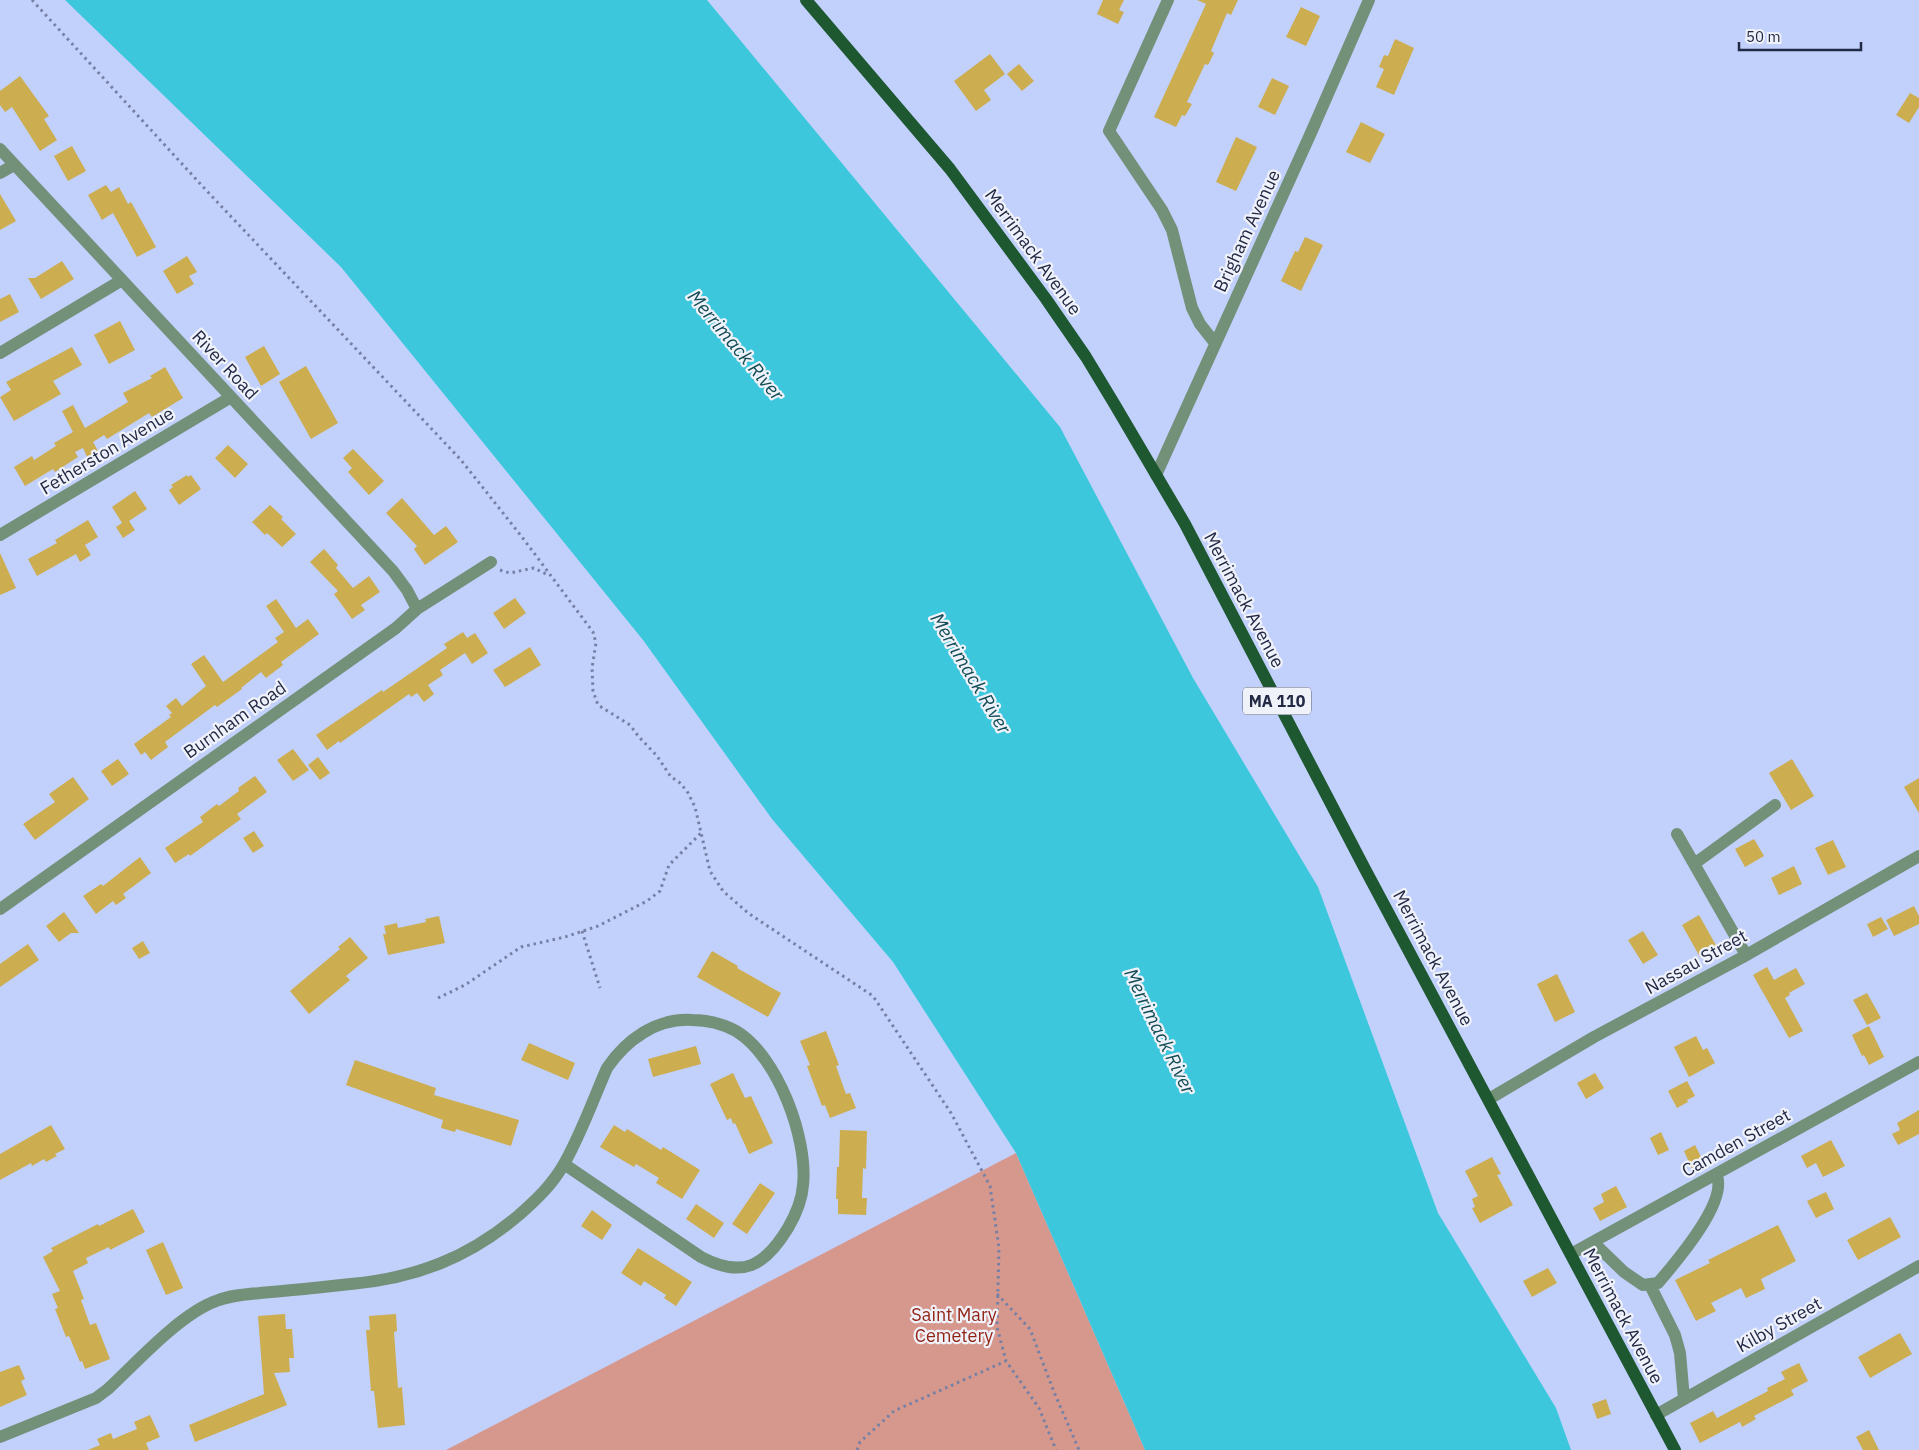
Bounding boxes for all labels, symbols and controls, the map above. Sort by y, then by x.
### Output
scale bar [1739,20,1862,52]
text: 50 m [1746,27,1781,46]
street label: Brigham Avenue [1208,166,1285,296]
street label: Merrimack Avenue [980,184,1087,319]
water label: Merrimack River [683,285,790,406]
street label: River Road [187,325,263,404]
street label: Fetherston Avenue [36,401,178,500]
street label: Merrimack Avenue [1199,528,1290,672]
water label: Merrimack River [925,608,1017,739]
street label: Burnham Road [179,676,290,763]
road number: MA 110 [1243,688,1311,714]
street label: Merrimack Avenue [1388,886,1479,1030]
street label: Nassau Street [1641,924,1751,999]
water label: Merrimack River [1119,964,1201,1099]
street label: Camden Street [1677,1103,1794,1182]
street label: Merrimack Avenue [1578,1244,1669,1388]
street label: Kilby Street [1732,1292,1825,1357]
park label: Saint Mary Cemetery [911,1303,997,1347]

